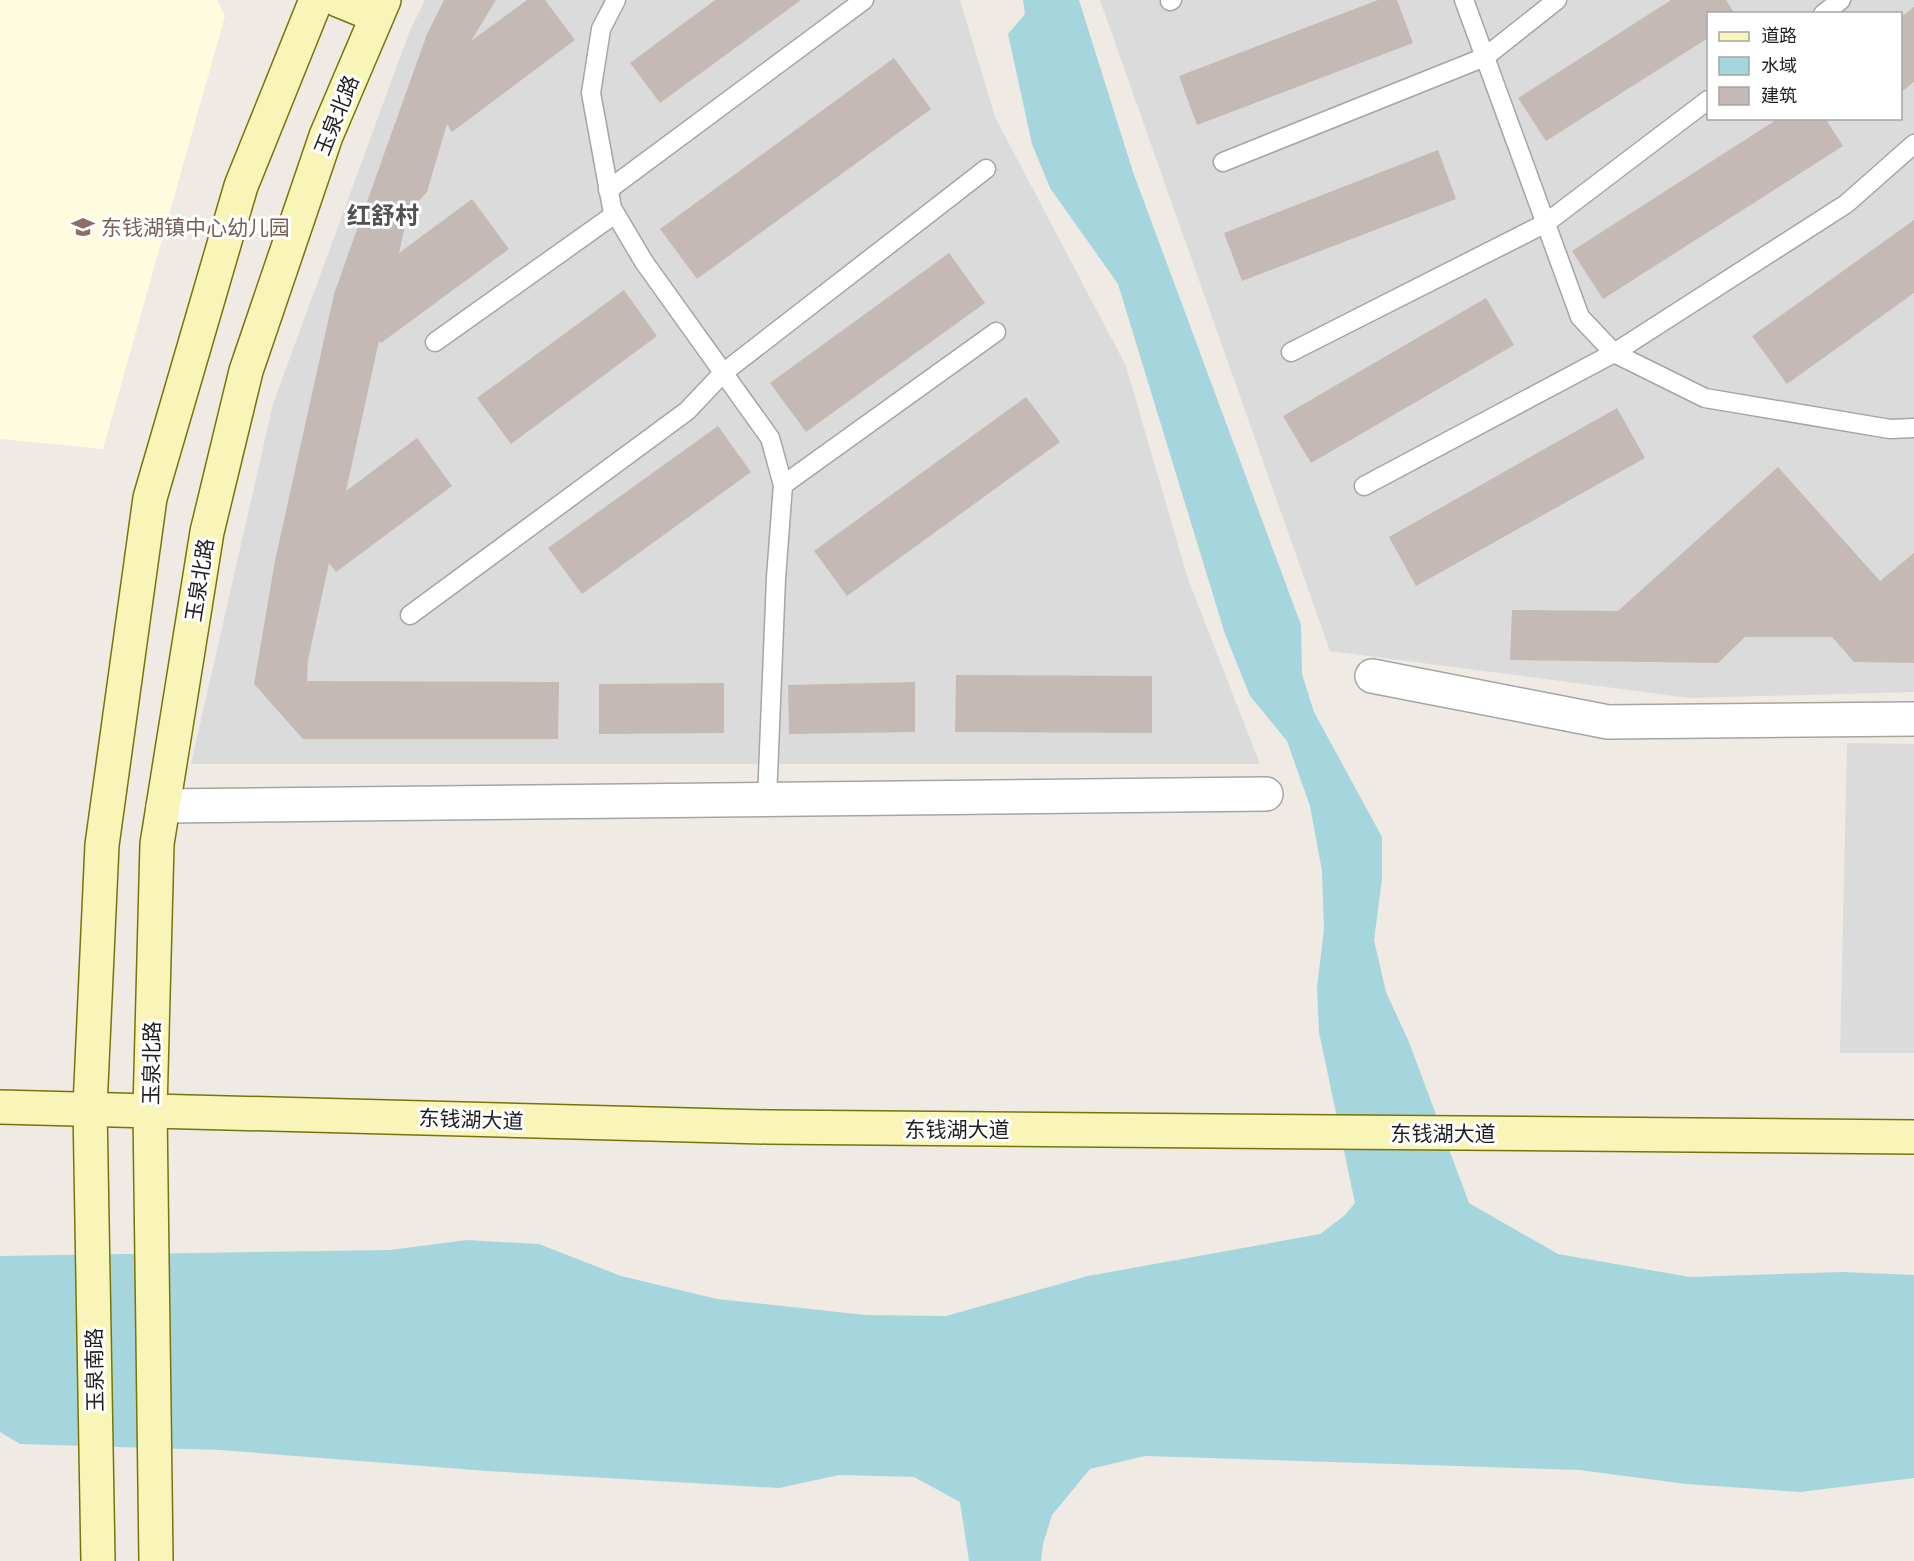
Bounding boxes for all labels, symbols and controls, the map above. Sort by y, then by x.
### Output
legend [1707,12,1902,120]
text: 道路 [1761,23,1797,47]
text: 水域 [1761,53,1797,77]
street label: 玉泉北路 [307,71,365,159]
text: 建筑 [1761,83,1797,107]
district label: 红舒村 [347,198,419,231]
place label: 东钱湖镇中心幼儿园 [101,213,290,241]
school or university icon: 东钱湖镇中心幼儿园 [70,214,96,240]
street label: 玉泉北路 [179,536,219,624]
street label: 玉泉北路 [136,1021,166,1105]
street label: 东钱湖大道 [418,1103,524,1135]
street label: 东钱湖大道 [905,1115,1010,1143]
street label: 东钱湖大道 [1391,1119,1496,1147]
street label: 玉泉南路 [79,1328,109,1412]

